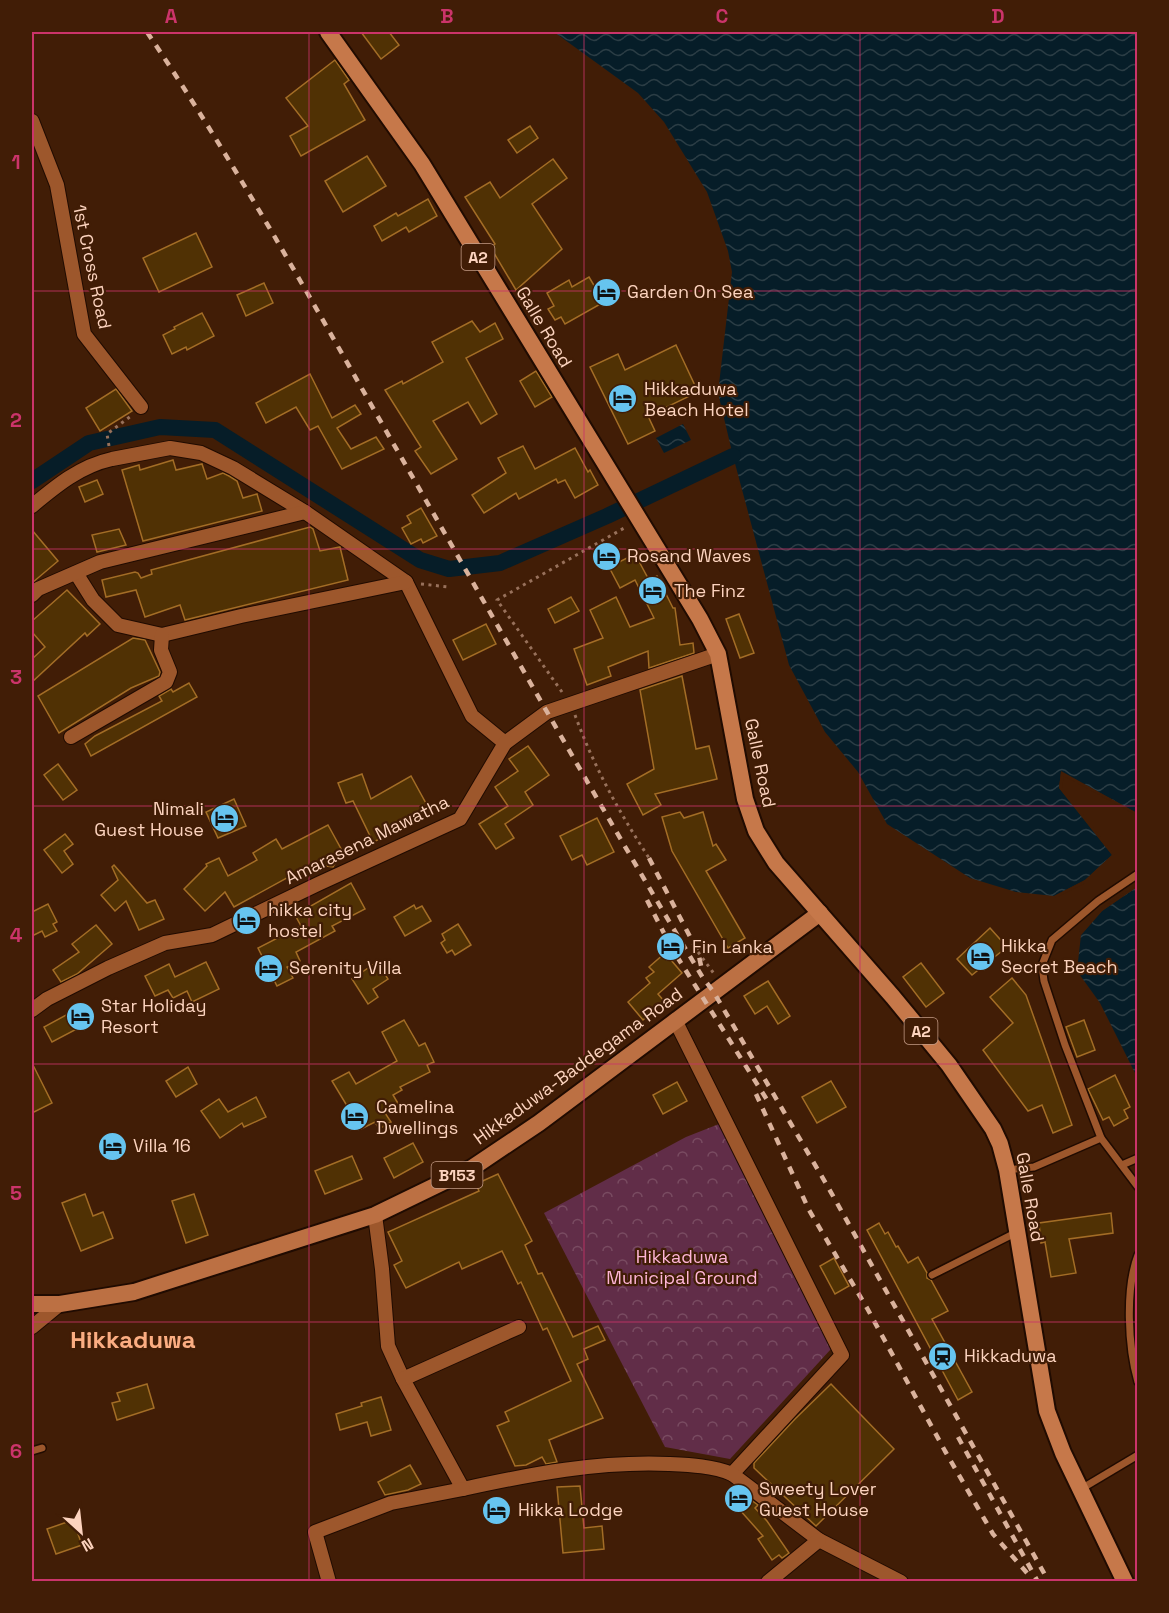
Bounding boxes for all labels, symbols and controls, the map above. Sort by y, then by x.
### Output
text: A [165,3,178,29]
text: B [440,3,454,29]
text: C [716,3,729,29]
text: D [991,3,1005,29]
text: 1 [11,149,21,175]
street label: 1st Cross Road [68,203,117,331]
road number: A2 [462,244,494,270]
hotel icon: Garden On Sea [590,276,622,308]
place label: Garden On Sea [627,280,753,303]
street label: Galle Road [511,282,578,371]
place label: Hikkaduwa Beach Hotel [644,377,749,421]
hotel icon: Hikkaduwa Beach Hotel [607,383,639,415]
text: 2 [10,407,22,433]
hotel icon: Rosand Waves [590,540,622,572]
place label: Rosand Waves [627,544,751,567]
hotel icon: The Finz [637,575,669,607]
place label: The Finz [674,579,745,602]
text: 3 [10,664,22,690]
street label: Galle Road [740,716,781,810]
street label: Amarasena Mawatha [281,790,453,889]
place label: Nimali Guest House [94,797,204,841]
hotel icon: Nimali Guest House [209,803,241,835]
place label: hikka city hostel [268,898,352,942]
hotel icon: hikka city hostel [231,904,263,936]
text: 4 [10,922,23,948]
hotel icon: Fin Lanka [655,931,687,963]
place label: Hikka Secret Beach [1001,934,1118,978]
place label: Fin Lanka [692,935,773,958]
hotel icon: Hikka Secret Beach [964,940,996,972]
hotel icon: Serenity Villa [252,952,284,984]
place label: Serenity Villa [289,956,402,979]
street label: Hikkaduwa-Baddegama Road [469,982,687,1149]
place label: Star Holiday Resort [101,994,207,1038]
hotel icon: Star Holiday Resort [64,1000,96,1032]
road number: A2 [904,1018,938,1044]
place label: Camelina Dwellings [376,1095,458,1139]
hotel icon: Camelina Dwellings [339,1101,371,1133]
hotel icon: Villa 16 [96,1130,128,1162]
place label: Villa 16 [133,1134,191,1157]
street label: Galle Road [1011,1150,1050,1243]
road number: B153 [432,1162,482,1188]
text: 5 [10,1180,22,1206]
park label: Hikkaduwa Municipal Ground [606,1245,758,1289]
district label: Hikkaduwa [70,1324,196,1355]
station icon: Hikkaduwa [927,1340,959,1372]
place label: Hikkaduwa [964,1344,1057,1367]
text: 6 [10,1438,22,1464]
place label: Sweety Lover Guest House [759,1477,877,1521]
hotel icon: Sweety Lover Guest House [722,1483,754,1515]
hotel icon: Hikka Lodge [481,1494,513,1526]
place label: Hikka Lodge [518,1498,623,1521]
north arrow [51,1502,111,1562]
text: N [78,1533,97,1557]

